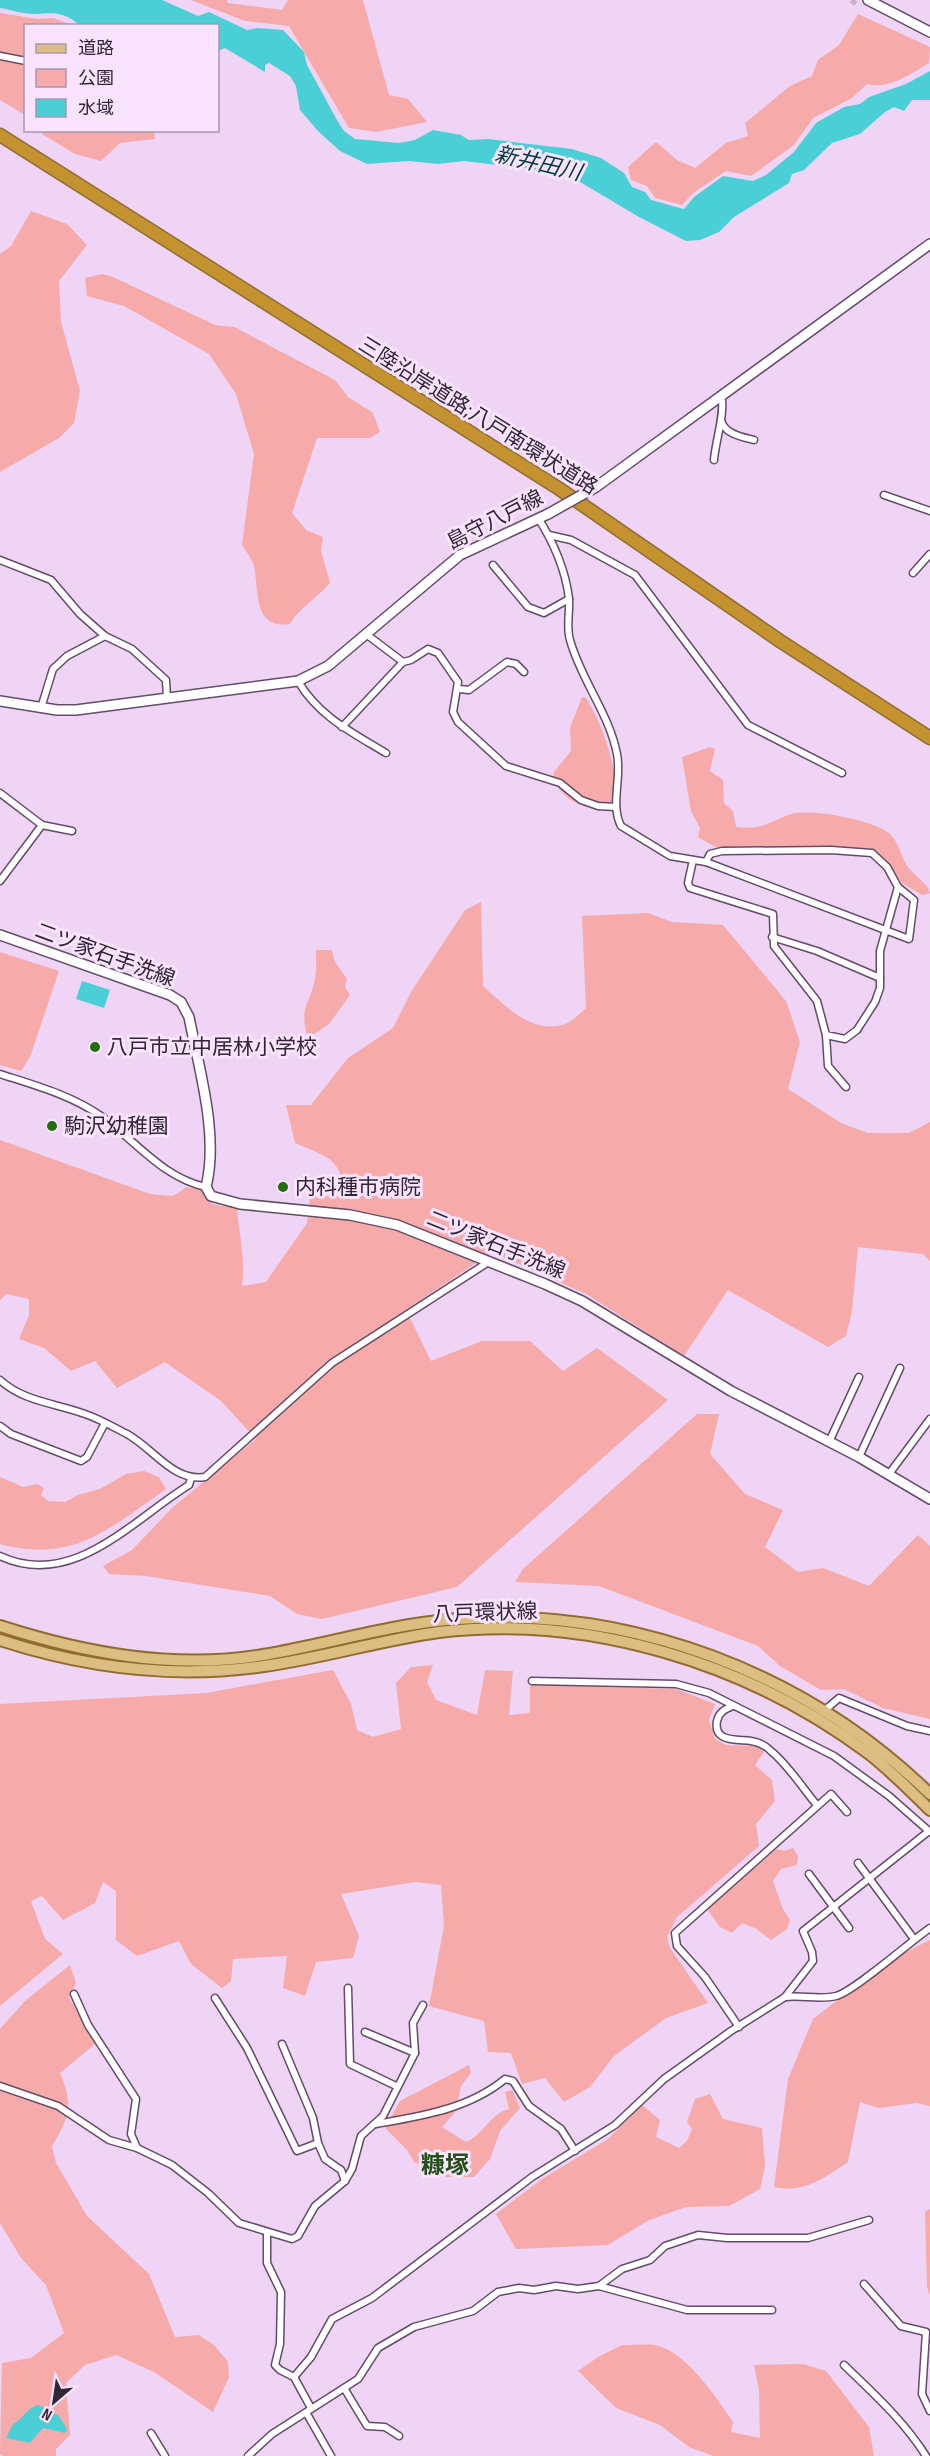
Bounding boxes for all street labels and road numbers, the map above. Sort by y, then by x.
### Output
street label: 三陸沿岸道路;八戸南環状道路 [354,332,602,500]
street label: 島守八戸線 [443,485,547,555]
street label: 二ツ家石手洗線 [32,918,178,992]
street label: 二ツ家石手洗線 [423,1206,569,1284]
street label: 八戸環状線 [432,1599,538,1627]

